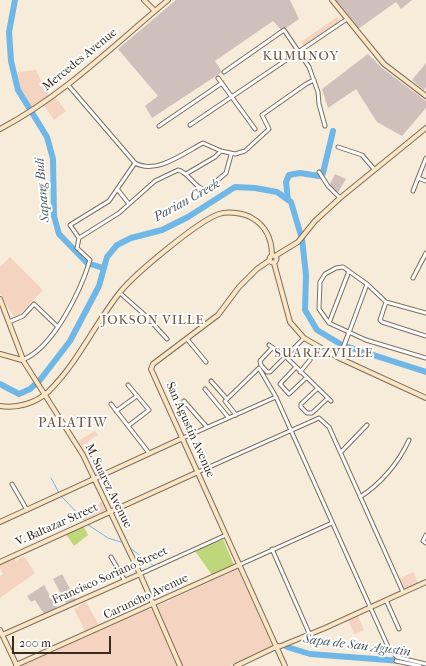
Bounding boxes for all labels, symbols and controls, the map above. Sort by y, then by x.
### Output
street label: Mercedes Avenue [40,26,120,94]
district label: KUMUNOY [263,49,339,65]
water label: Sapang Buli [32,157,54,223]
water label: Parian Creek [151,176,223,226]
district label: JOKSON VILLE [102,313,204,329]
district label: SUAREZVILLE [274,346,374,362]
street label: San Agustin Avenue [162,380,218,480]
district label: PALATIW [38,416,108,432]
street label: M. Suarez Avenue [81,442,135,530]
street label: V. Baltazar Street [14,500,100,550]
street label: Francisco Soriano Street [50,544,170,608]
street label: Caruncho Avenue [101,571,191,623]
scale bar [14,628,113,654]
water label: Sapa de San Agustin [303,632,411,660]
text: 200 m [19,636,51,650]

